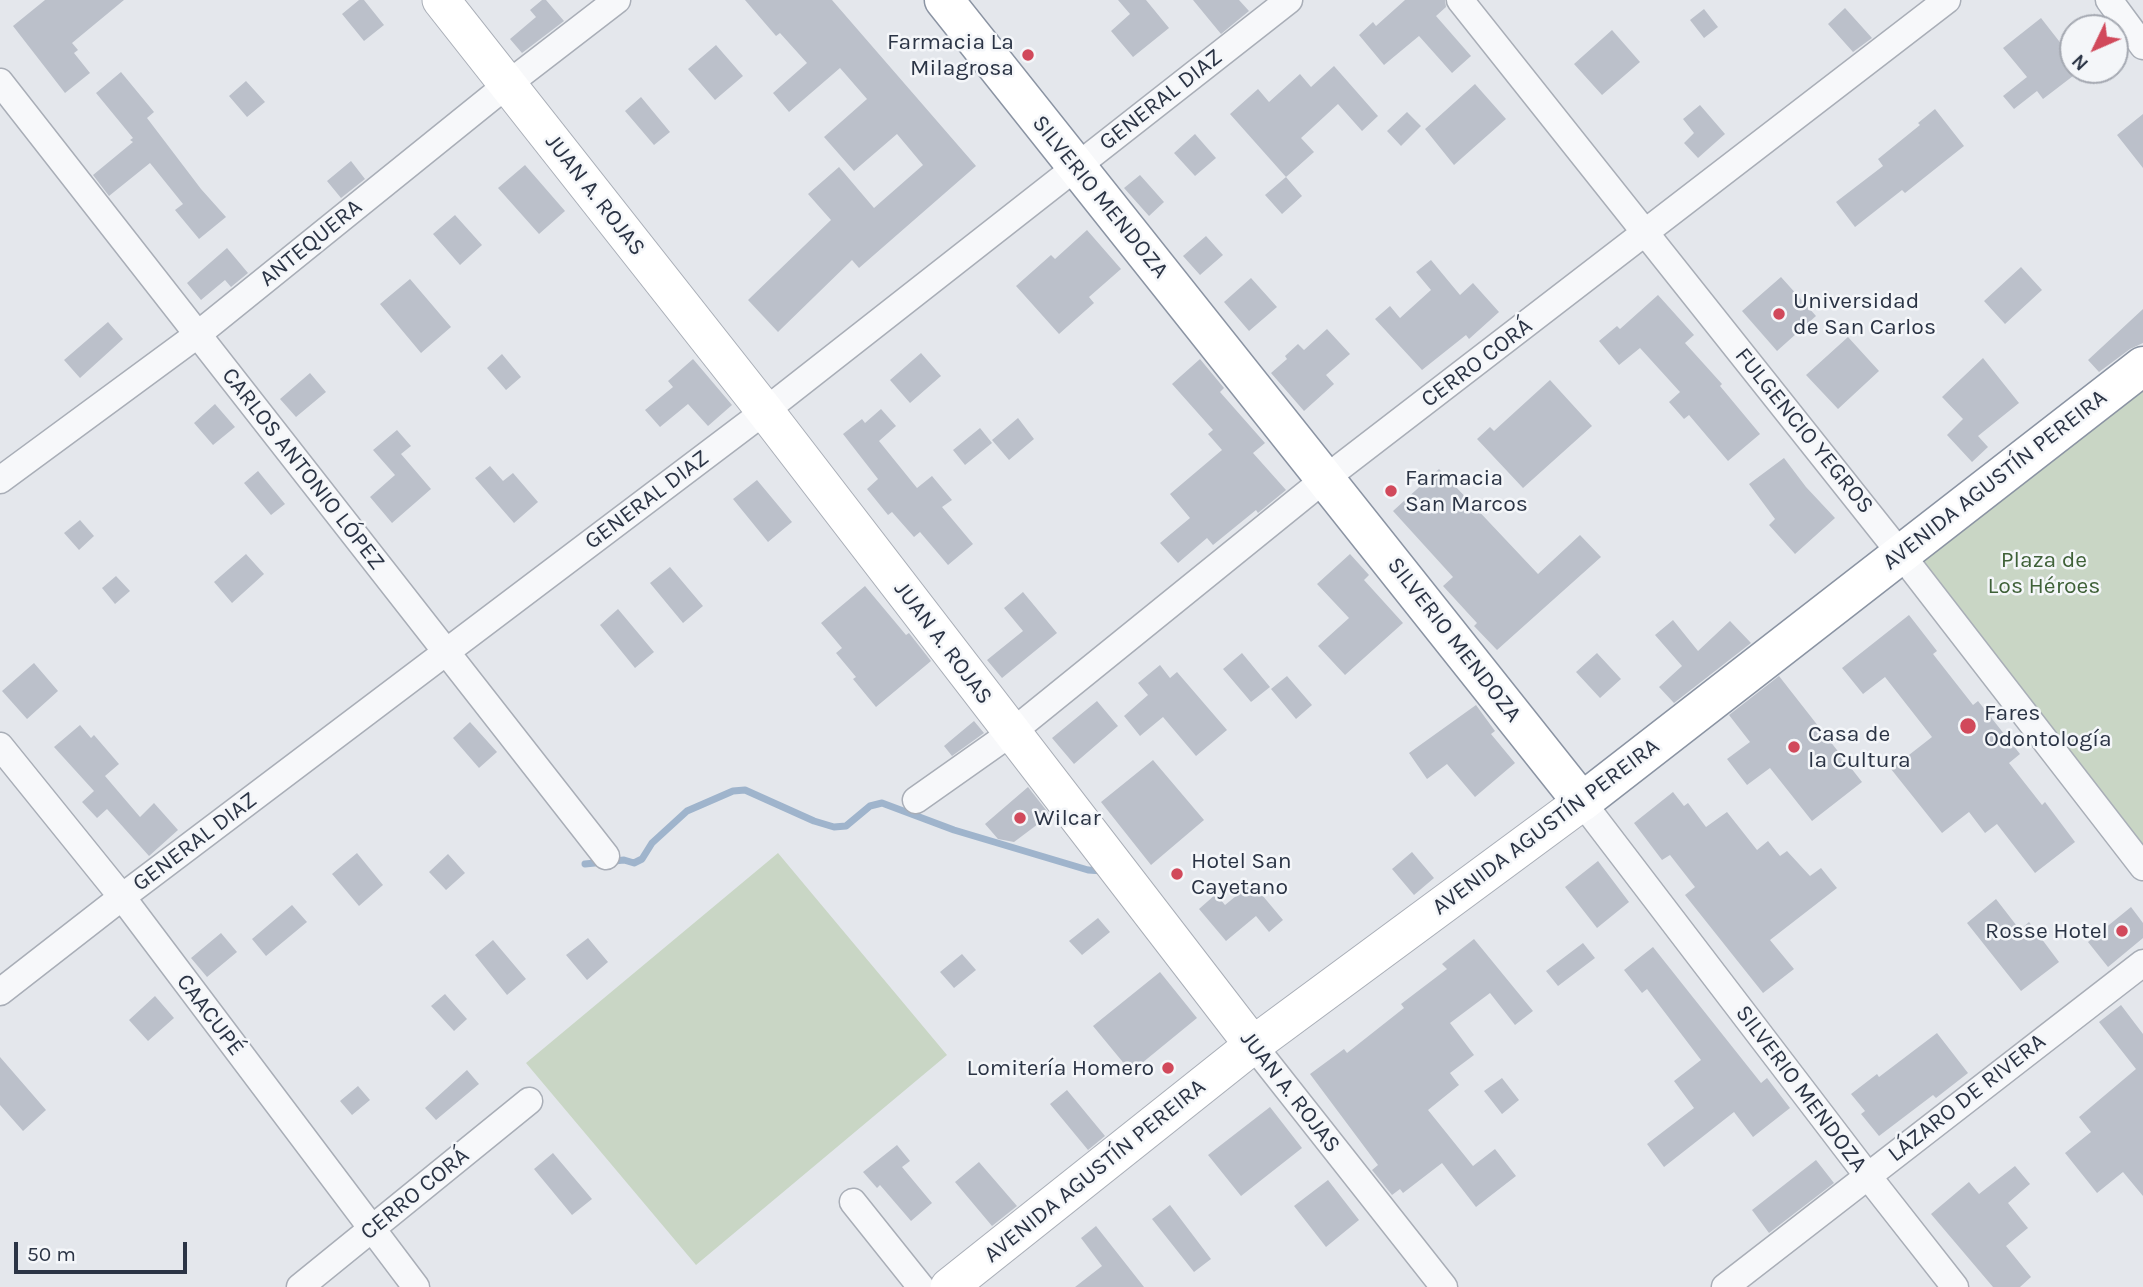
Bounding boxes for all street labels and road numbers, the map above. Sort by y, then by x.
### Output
street label: GENERAL DIAZ [1094,43,1228,157]
street label: SILVERIO MENDOZA [1026,110,1174,284]
street label: JUAN A. ROJAS [539,129,651,261]
street label: ANTEQUERA [254,193,368,293]
street label: CERRO CORÁ [1416,312,1538,414]
street label: FULGENCIO YEGROS [1729,343,1879,519]
street label: CARLOS ANTONIO LÓPEZ [215,362,391,576]
street label: AVENIDA AGUSTÍN PEREIRA [1877,384,2113,576]
street label: GENERAL DIAZ [579,444,715,556]
street label: SILVERIO MENDOZA [1381,552,1527,728]
street label: JUAN A. ROJAS [888,576,998,710]
street label: AVENIDA AGUSTÍN PEREIRA [1427,733,1665,921]
street label: GENERAL DIAZ [127,786,263,898]
street label: CAACUPÉ [170,969,250,1061]
street label: SILVERIO MENDOZA [1729,1000,1873,1178]
street label: JUAN A. ROJAS [1234,1026,1346,1158]
street label: LÁZARO DE RIVERA [1883,1028,2051,1168]
street label: AVENIDA AGUSTÍN PEREIRA [979,1073,1211,1269]
street label: CERRO CORÁ [355,1142,475,1246]

